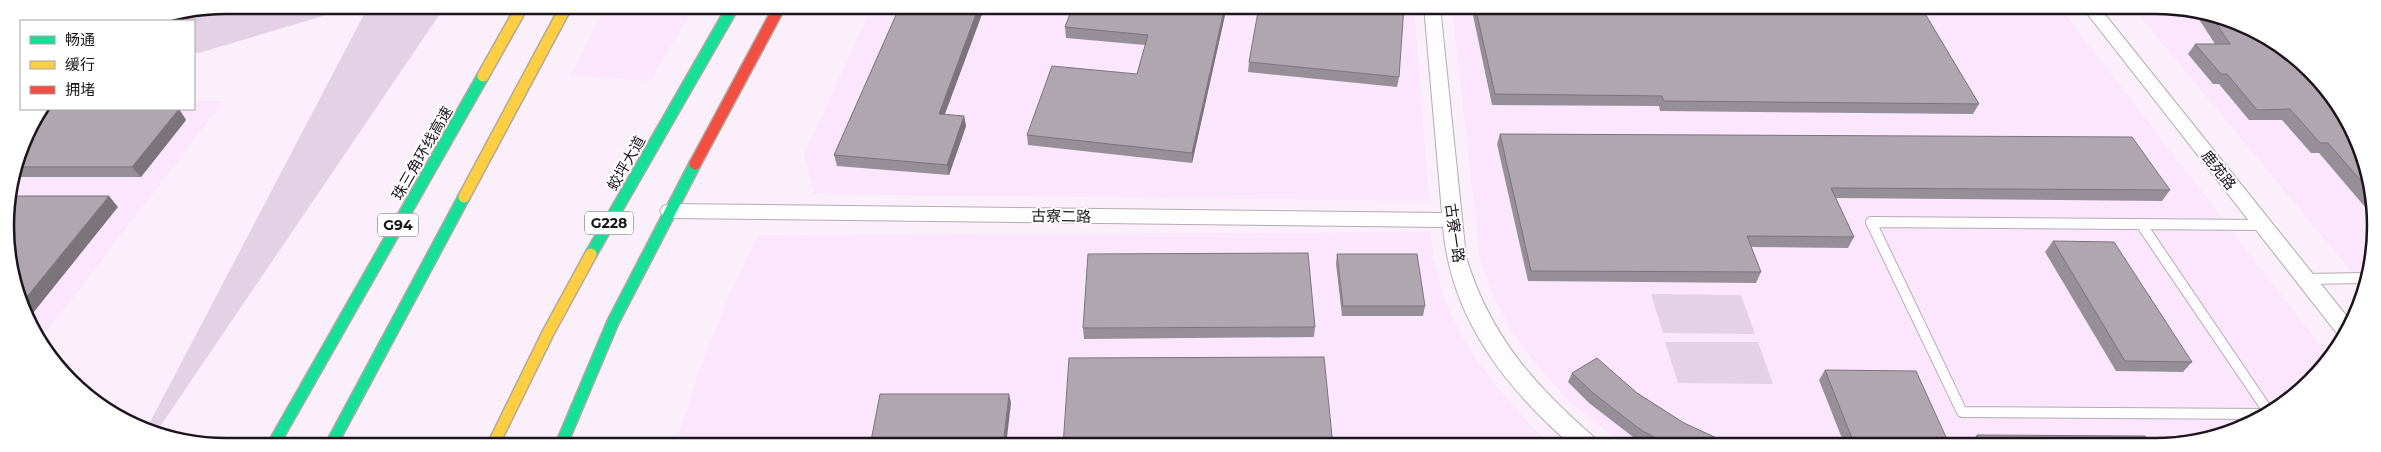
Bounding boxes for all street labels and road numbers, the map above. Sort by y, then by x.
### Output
street label: 珠三角环线高速 [388,103,456,203]
street label: 蛟坪大道 [603,132,649,194]
street label: 鹿苑路 [2198,146,2240,194]
street label: 古寮一路 [1441,202,1469,264]
street label: 古寮二路 [1031,206,1091,226]
road number: G228 [585,212,633,234]
road number: G94 [378,214,418,236]

